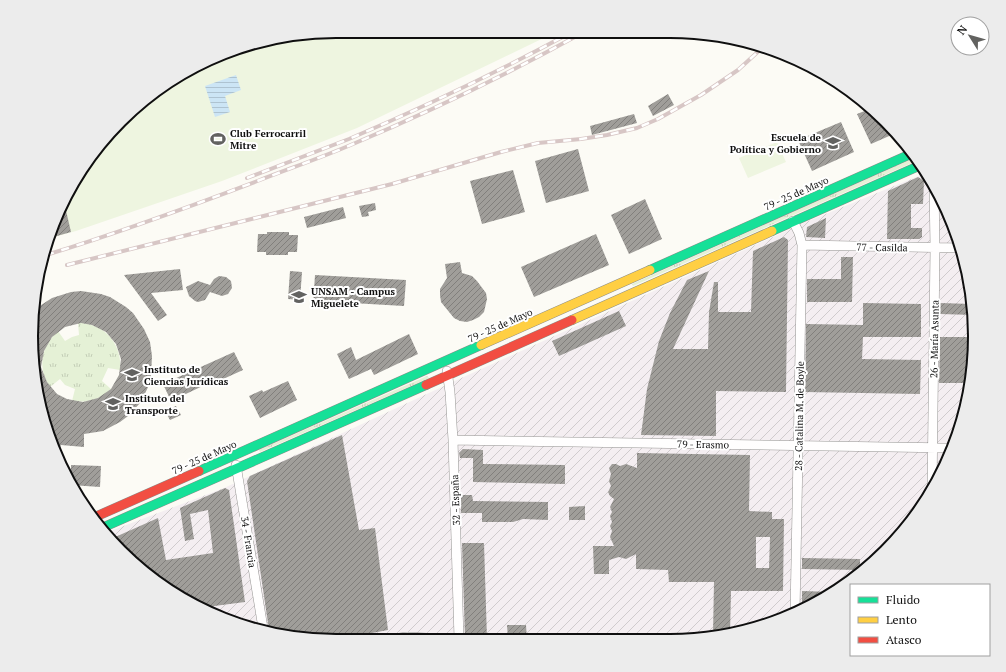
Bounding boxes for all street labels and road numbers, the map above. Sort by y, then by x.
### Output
street label: 79 - 25 de Mayo [762,173,831,213]
street label: 77 - Casilda [856,241,908,254]
street label: 26 - María Asunta [927,300,942,378]
street label: 79 - 25 de Mayo [466,305,535,345]
street label: 28 - Catalina M. de Boyle [792,361,807,471]
street label: 79 - 25 de Mayo [170,437,239,477]
street label: 79 - Erasmo [677,438,730,451]
street label: 32 - España [448,474,463,526]
street label: 34 - Francia [238,515,259,569]

